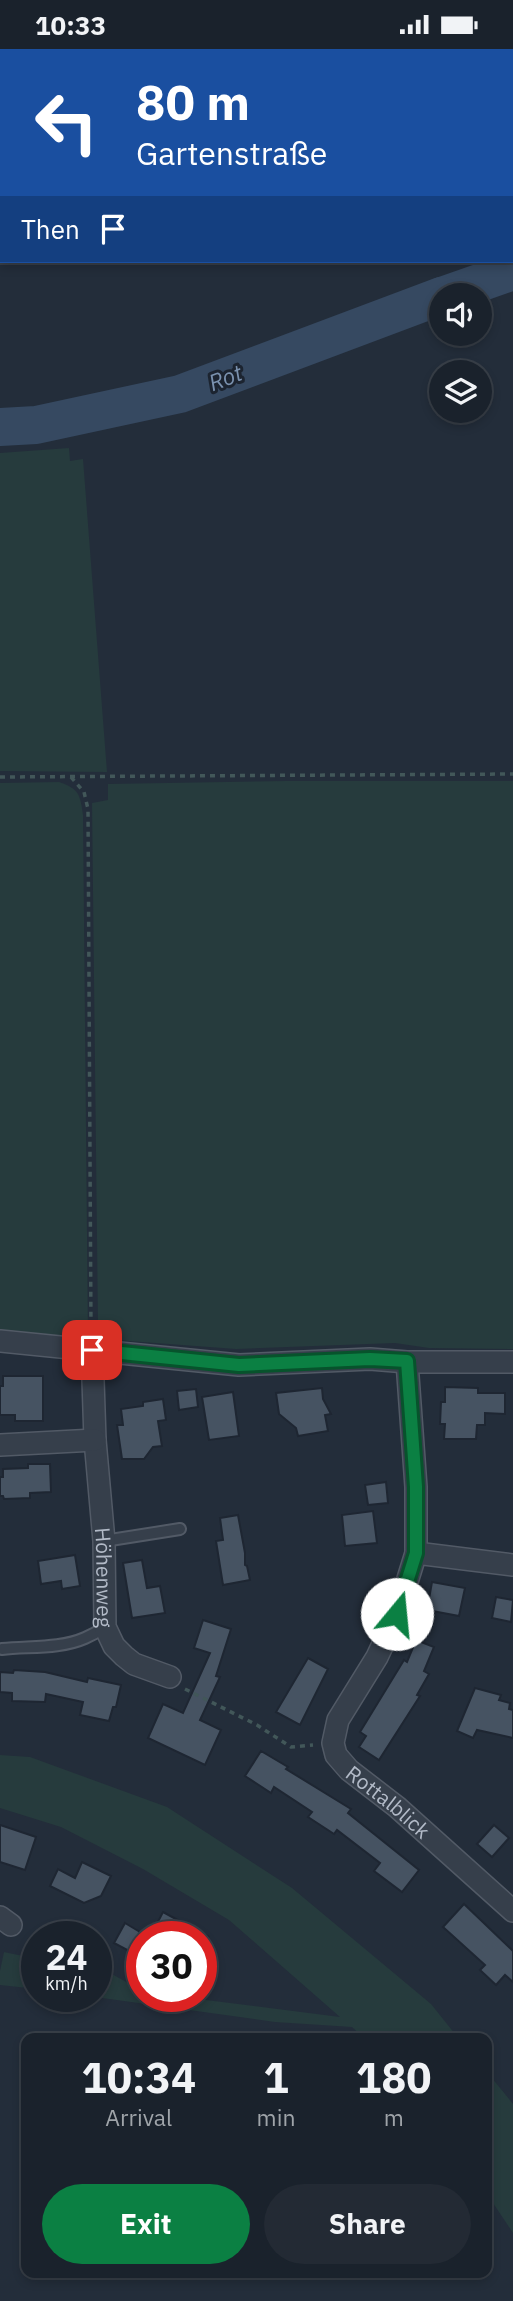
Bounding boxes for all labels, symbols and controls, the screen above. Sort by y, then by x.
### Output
text: 10:33 [35,8,106,42]
text: 80 m [136,70,250,133]
icon: left [21,77,112,168]
text: Gartenstraße [136,132,327,174]
icon: arrive [94,210,132,248]
text: Then [21,212,80,246]
map controls [429,283,492,423]
button: sound [429,283,492,346]
water label: Rot [204,357,247,397]
button: layers [429,360,492,423]
pin [62,1320,122,1380]
icon: arrive [73,1331,111,1369]
street label: Höhenweg [89,1526,119,1628]
position arrow [360,1577,434,1651]
street label: Rottalblick [340,1759,437,1844]
speed limit sign: 30 [126,1921,217,2012]
text: 24 [45,1934,88,1980]
text: km/h [45,1972,88,1995]
text: 10:34 [81,2050,196,2105]
text: 1 [263,2050,289,2105]
text: 180 [356,2050,432,2105]
text: Arrival [105,2102,172,2132]
text: min [257,2102,295,2132]
text: m [384,2102,404,2132]
button: Exit [42,2184,250,2264]
button: Share [264,2184,471,2264]

